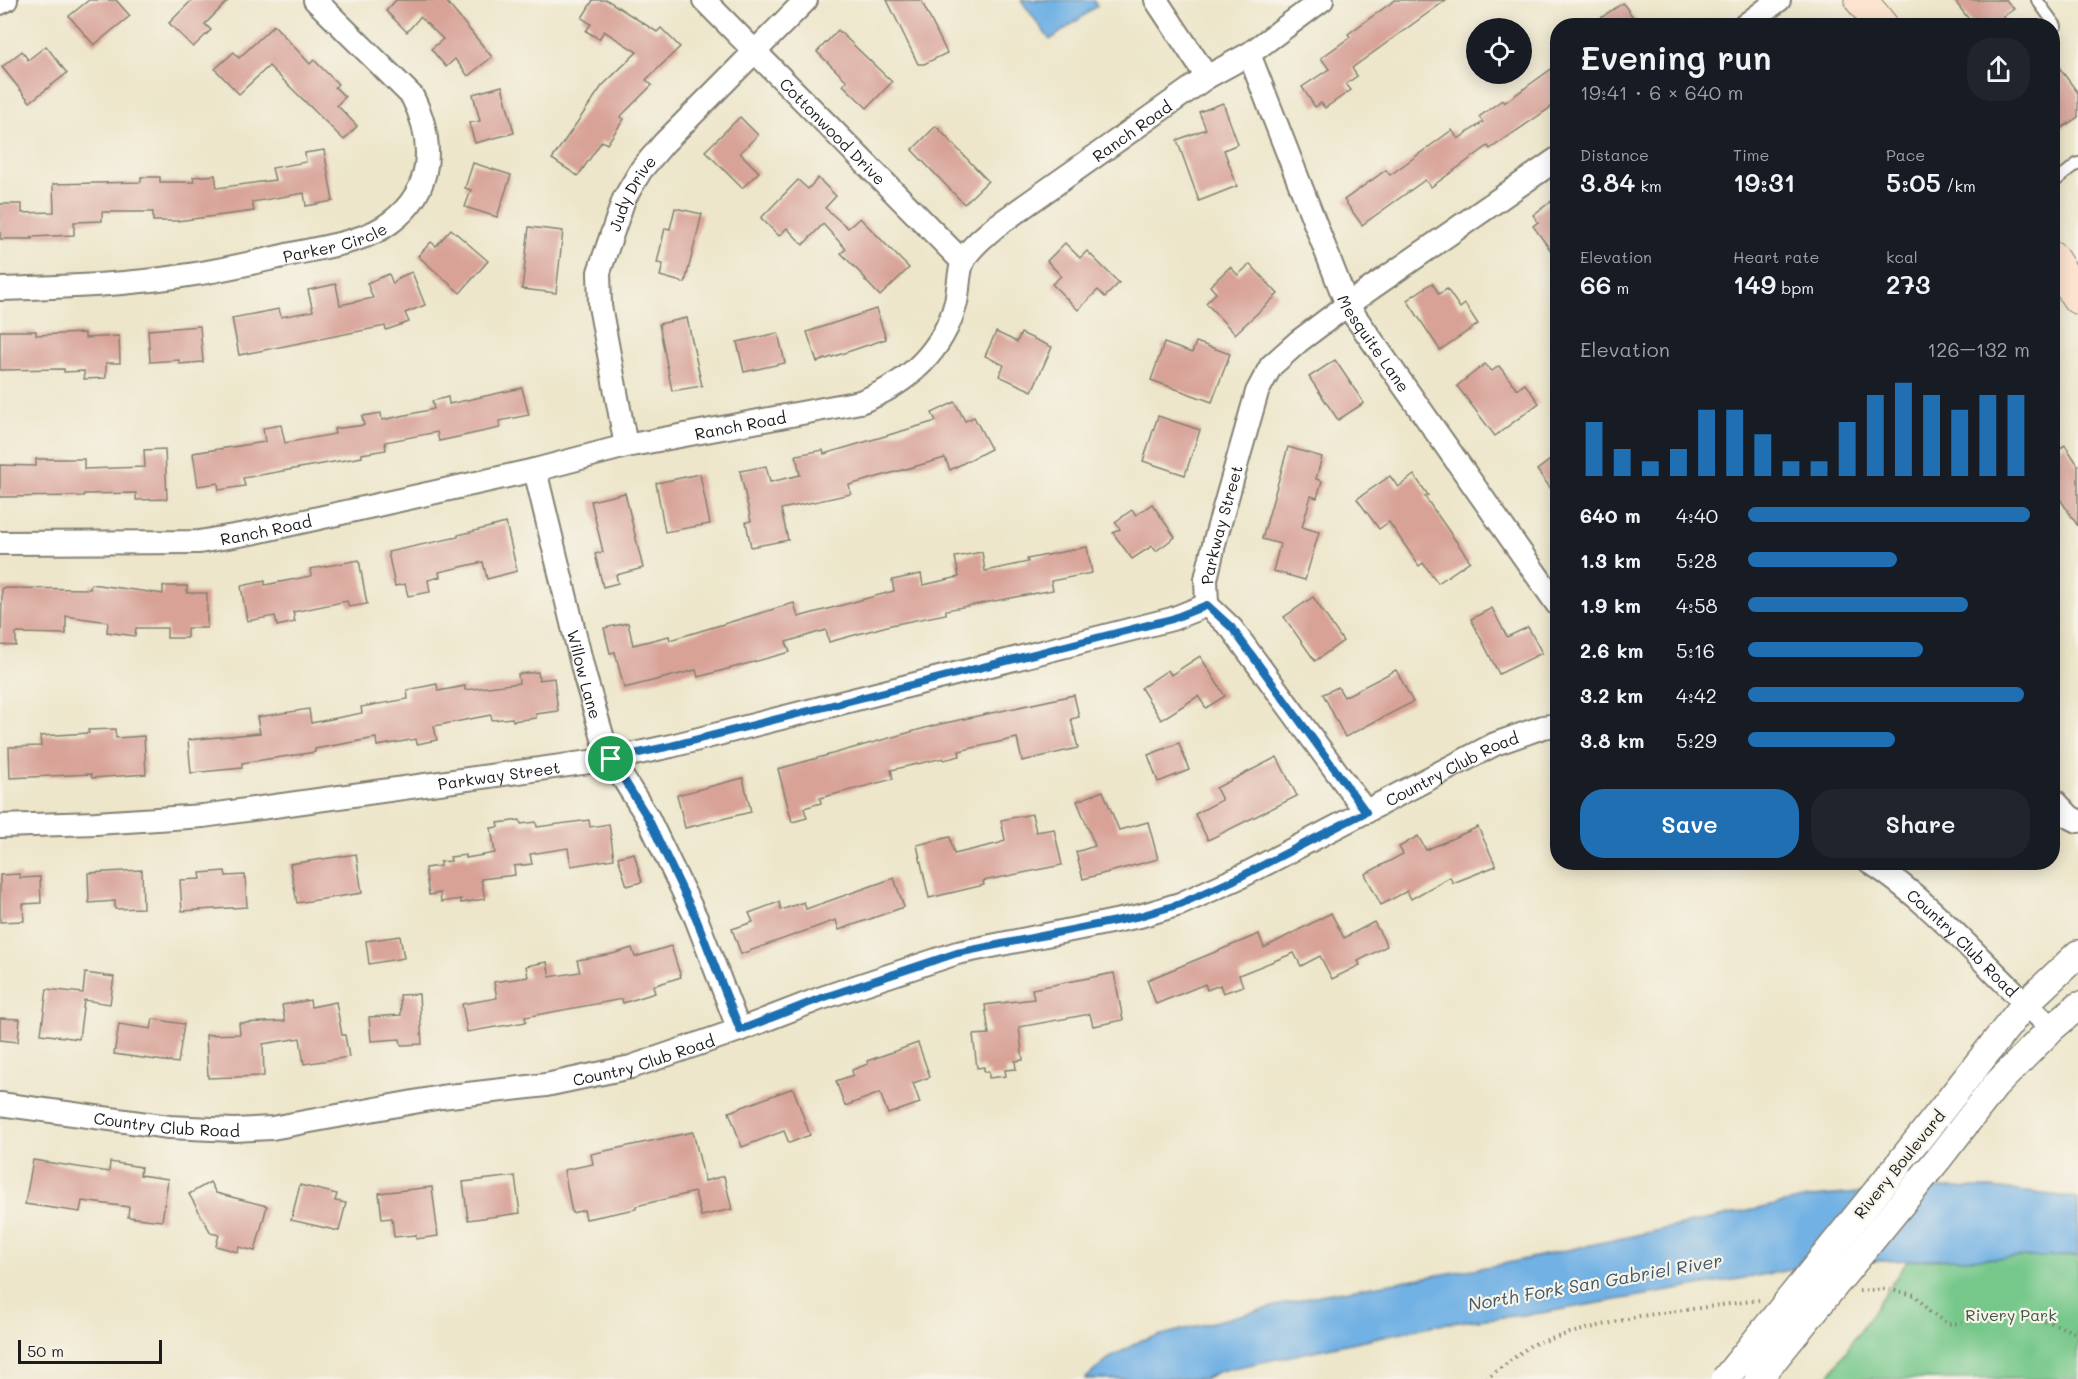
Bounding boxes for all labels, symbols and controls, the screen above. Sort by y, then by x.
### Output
map controls [1466,18,1532,84]
button: locate [1466,18,1532,84]
text: Evening run [1580,35,1772,78]
button: share [1967,38,2030,101]
street label: Cottonwood Drive [776,73,891,189]
text: 19:41 · 6 × 640 m [1580,79,1743,105]
street label: Ranch Road [1088,95,1175,166]
text: Distance [1580,144,1649,165]
text: Time [1733,144,1769,165]
text: Pace [1886,144,1925,165]
street label: Judy Drive [603,151,660,234]
text: 3.84 [1580,165,1635,199]
text: 19:31 [1733,165,1795,199]
text: 5:05 [1886,165,1941,199]
text: km [1635,175,1662,196]
text: /km [1941,175,1976,196]
street label: Parker Circle [281,217,390,266]
text: Elevation [1580,246,1652,267]
text: Heart rate [1733,246,1819,267]
text: kcal [1886,246,1918,267]
text: 66 [1580,267,1611,301]
text: 149 [1733,267,1776,301]
text: 273 [1886,267,1930,301]
text: m [1611,277,1629,298]
text: bpm [1776,277,1814,298]
street label: Mesquite Lane [1333,292,1415,396]
text: Elevation [1580,336,1670,362]
text: 126–132 m [1927,336,2030,362]
street label: Ranch Road [693,406,788,443]
street label: Parkway Street [1195,463,1246,585]
text: 640 m [1580,502,1641,528]
text: 4:40 [1676,502,1718,528]
street label: Ranch Road [219,509,313,549]
text: 1.3 km [1580,547,1641,573]
text: 5:28 [1676,547,1717,573]
text: 1.9 km [1580,592,1641,618]
text: 4:58 [1676,592,1718,618]
street label: Willow Lane [563,627,607,721]
text: 2.6 km [1580,637,1643,663]
text: 5:16 [1676,637,1715,663]
text: 3.2 km [1580,682,1643,708]
text: 4:42 [1676,682,1717,708]
street label: Country Club Road [1381,726,1521,810]
text: 3.8 km [1580,727,1644,753]
text: 5:29 [1676,727,1717,753]
pin [585,733,636,784]
icon: arrive [594,742,627,775]
street label: Parkway Street [436,756,561,794]
button: Save [1580,789,1799,858]
button: Share [1811,789,2030,858]
street label: Country Club Road [1903,884,2023,1001]
street label: Country Club Road [571,1029,717,1090]
street label: Rivery Boulevard [1849,1105,1949,1223]
street label: Country Club Road [92,1106,240,1141]
water label: North Fork San Gabriel River [1466,1248,1724,1316]
park label: Rivery Park [1965,1304,2057,1325]
scale bar [18,1337,162,1364]
text: 50 m [27,1340,64,1361]

